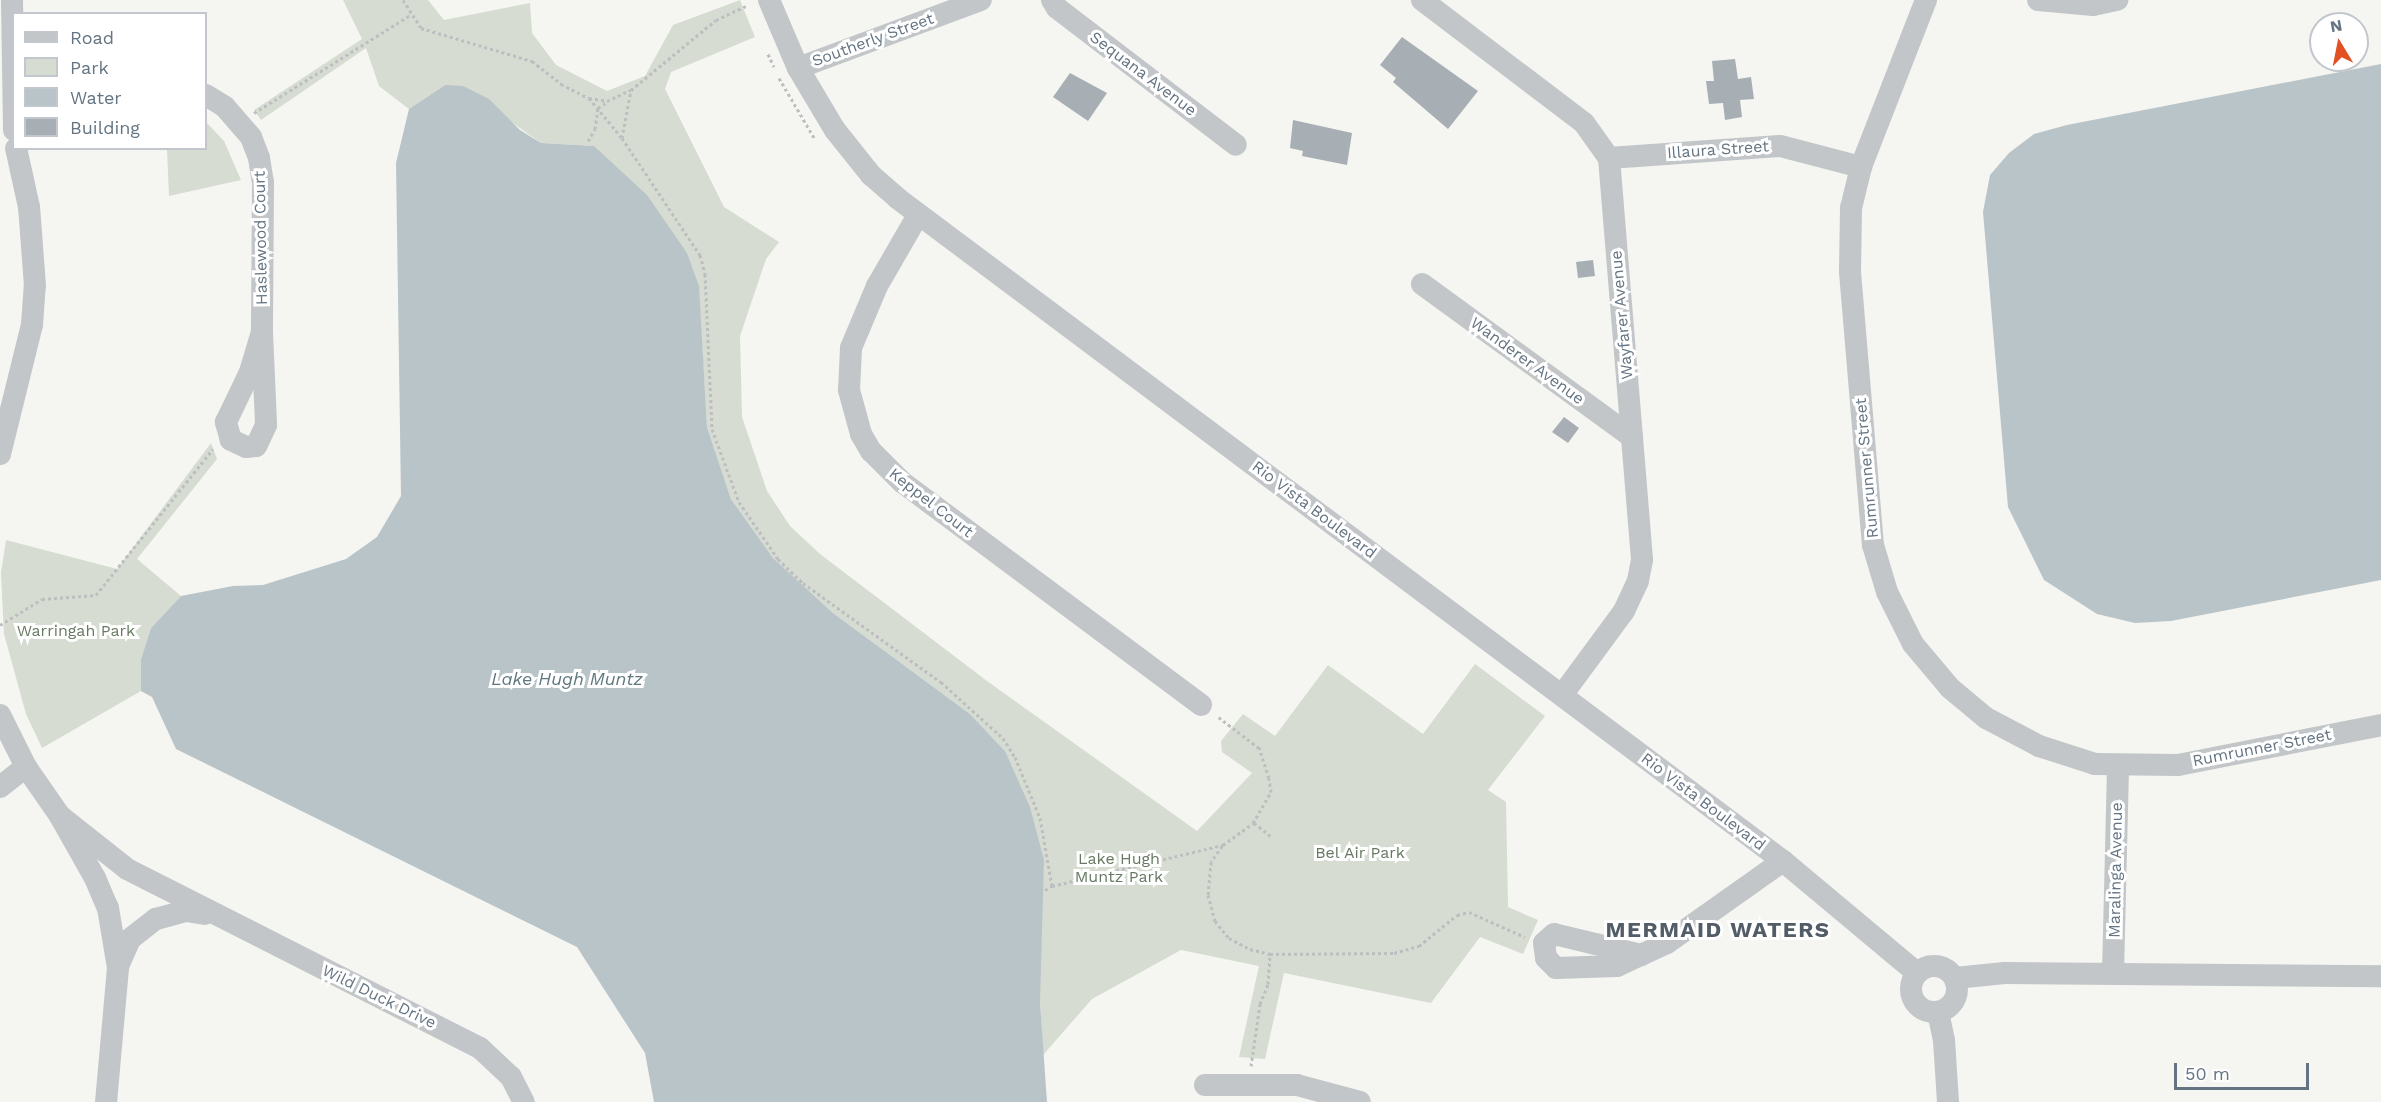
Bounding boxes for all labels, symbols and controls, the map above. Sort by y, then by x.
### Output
street label: Southerly Street [809,9,937,71]
legend [12,12,207,150]
north arrow [2309,12,2369,72]
text: N [2329,15,2344,36]
text: Road [70,27,114,48]
street label: Sequana Avenue [1086,27,1200,121]
text: Park [70,57,109,78]
text: Water [70,87,122,108]
text: Building [70,117,140,138]
street label: Illaura Street [1666,137,1770,163]
street label: Haslewood Court [250,171,272,305]
street label: Wayfarer Avenue [1607,249,1637,381]
street label: Wanderer Avenue [1466,313,1588,409]
street label: Rumrunner Street [1851,397,1883,539]
street label: Rio Vista Boulevard [1248,457,1380,563]
street label: Keppel Court [885,464,977,542]
park label: Warringah Park [17,621,135,641]
water label: Lake Hugh Muntz [491,668,643,690]
street label: Rumrunner Street [2191,725,2333,771]
street label: Rio Vista Boulevard [1637,749,1769,855]
street label: Maralinga Avenue [2105,802,2127,938]
park label: Bel Air Park [1314,843,1406,863]
park label: Lake Hugh Muntz Park [1075,849,1163,887]
district label: MERMAID WATERS [1605,917,1831,943]
street label: Wild Duck Drive [319,961,439,1033]
scale bar [2177,1051,2312,1089]
text: 50 m [2185,1063,2230,1084]

